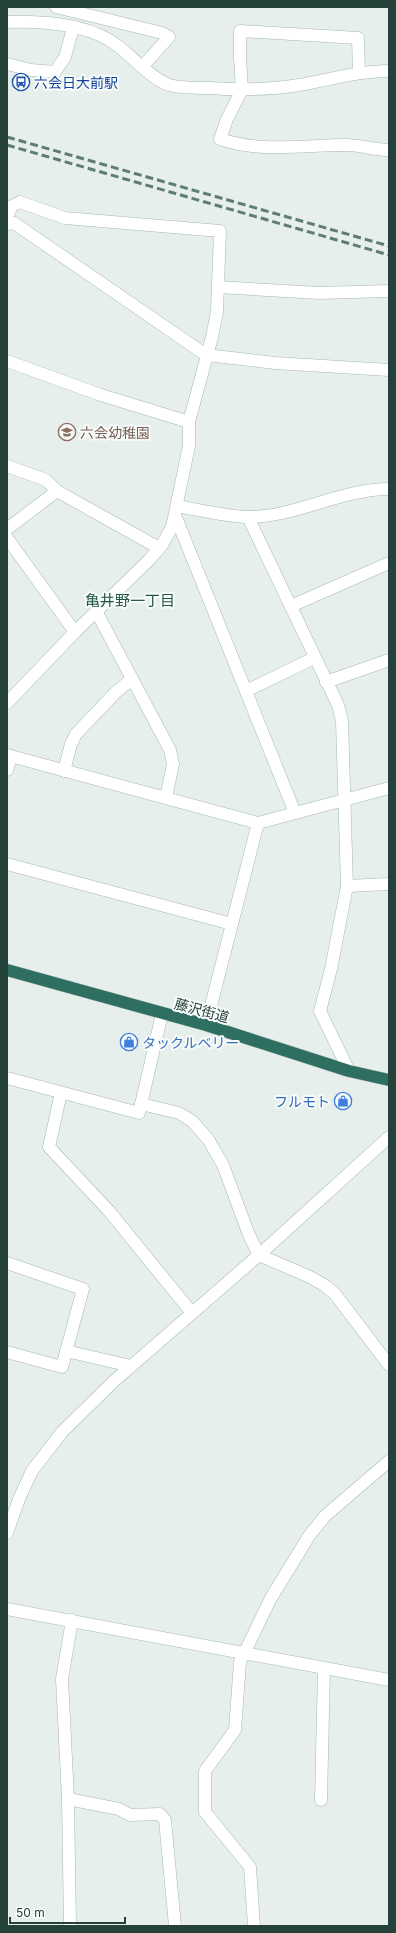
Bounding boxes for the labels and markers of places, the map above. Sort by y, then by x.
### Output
bus stop icon: 六会日大前駅 [11,72,31,92]
place label: 六会日大前駅 [34,74,118,91]
school or university icon: 六会幼稚園 [57,422,77,442]
place label: 六会幼稚園 [80,424,150,441]
shop icon: タックルベリー [119,1032,139,1052]
place label: タックルベリー [142,1034,240,1051]
shop icon: フルモト [333,1091,353,1111]
place label: フルモト [274,1093,330,1110]

